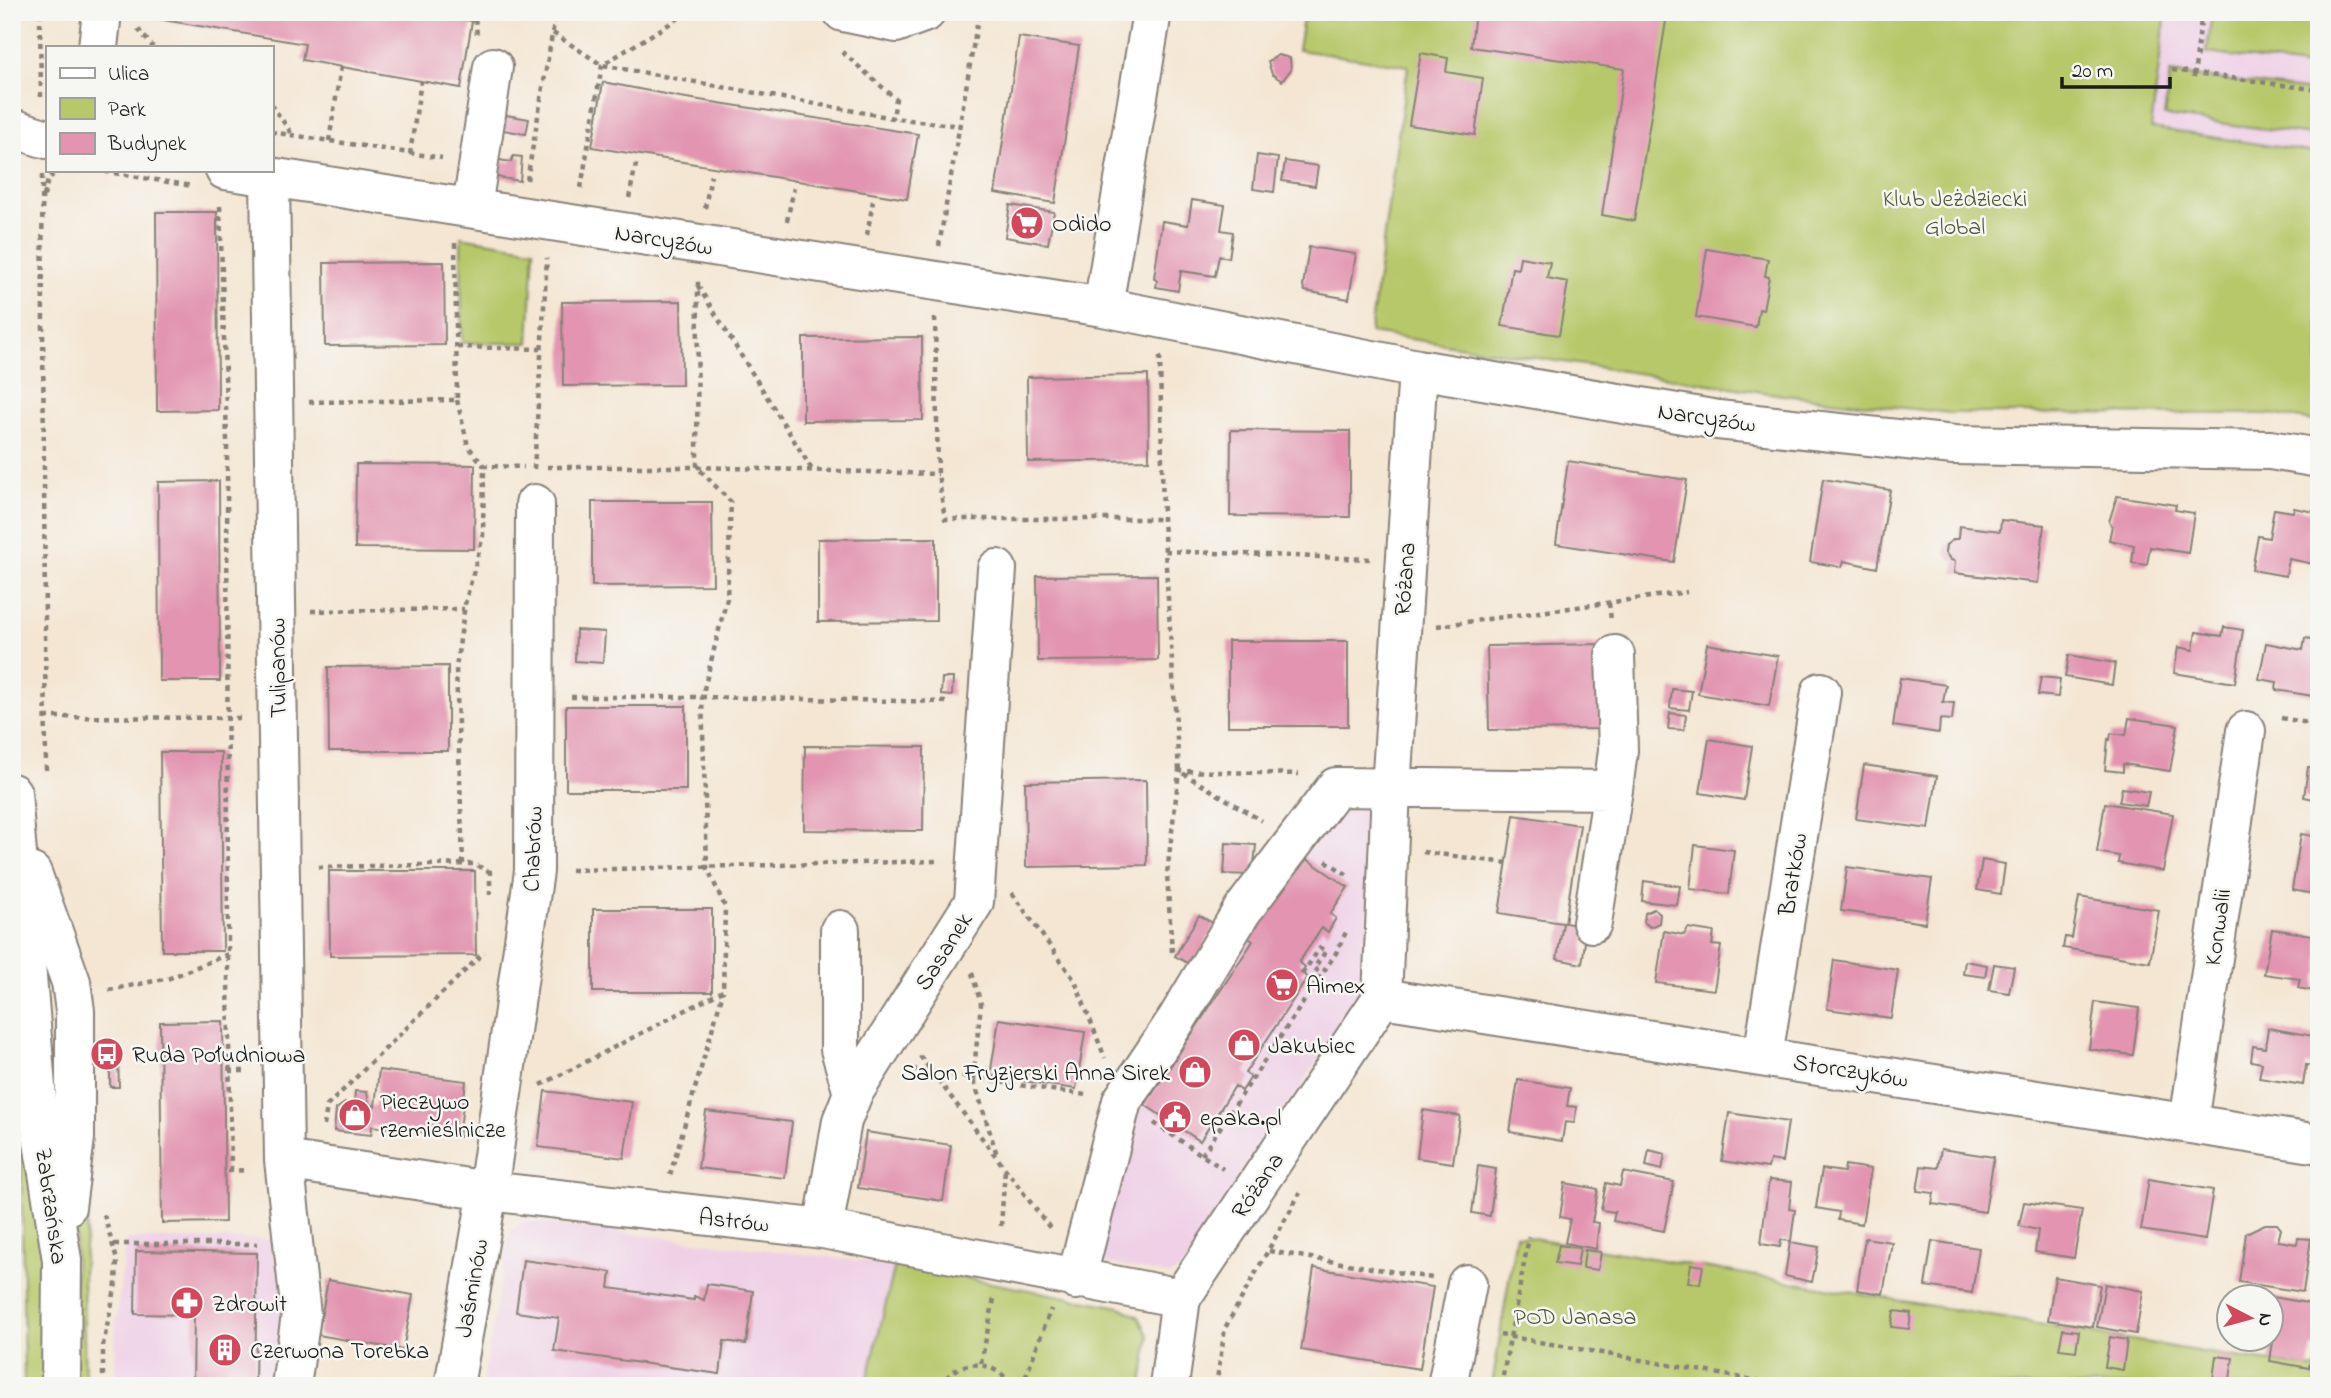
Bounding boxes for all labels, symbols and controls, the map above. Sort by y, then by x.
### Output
legend [46,46,273,172]
scale bar [2062,46,2170,90]
text: 20 m [2072,57,2113,87]
text: Ulica [108,60,149,90]
text: Park [108,96,147,126]
text: Budynek [107,130,187,162]
park label: Klub Jeżdziecki Global [1883,183,2027,246]
supermarket icon: Odido [1008,204,1046,242]
place label: Odido [1052,208,1112,243]
street label: Narcyzów [612,216,715,267]
street label: Narcyzów [1655,395,1758,445]
street label: Różana [1386,541,1427,617]
street label: Tulipanów [261,617,298,718]
street label: Chabrów [516,806,553,893]
street label: Bratków [1771,830,1818,919]
street label: Konwalii [2197,887,2242,968]
street label: Sasanek [907,906,983,998]
supermarket icon: Aimex [1263,966,1301,1004]
place label: Aimex [1306,970,1365,1005]
shop icon: Jakubiec [1225,1026,1263,1064]
place label: Jakubiec [1268,1030,1356,1065]
bus stop icon: Ruda Południowa [88,1035,126,1073]
place label: Ruda Południowa [132,1039,306,1074]
street label: Storczyków [1790,1046,1911,1100]
shop icon: Salon Fryzjerski Anna Sirek [1176,1053,1214,1091]
place label: Salon Fryzjerski Anna Sirek [901,1057,1170,1093]
place label: Pieczywo rzemieślnicze [380,1086,506,1149]
shop icon: Pieczywo rzemieślnicze [336,1096,374,1134]
public building icon: epaka.pl [1156,1098,1194,1136]
place label: epaka.pl [1200,1102,1282,1137]
street label: Zabrzańska [24,1146,75,1267]
street label: Różana [1224,1146,1294,1227]
street label: Astrów [697,1201,771,1244]
street label: Jaśminów [448,1236,499,1341]
north arrow [2216,1282,2286,1352]
pharmacy icon: Zdrowit [168,1284,206,1322]
place label: Zdrowit [212,1288,287,1323]
park label: POD Janasa [1513,1301,1637,1336]
text: N [2250,1312,2279,1327]
building icon: Czerwona Torebka [206,1331,244,1369]
place label: Czerwona Torebka [250,1335,429,1370]

